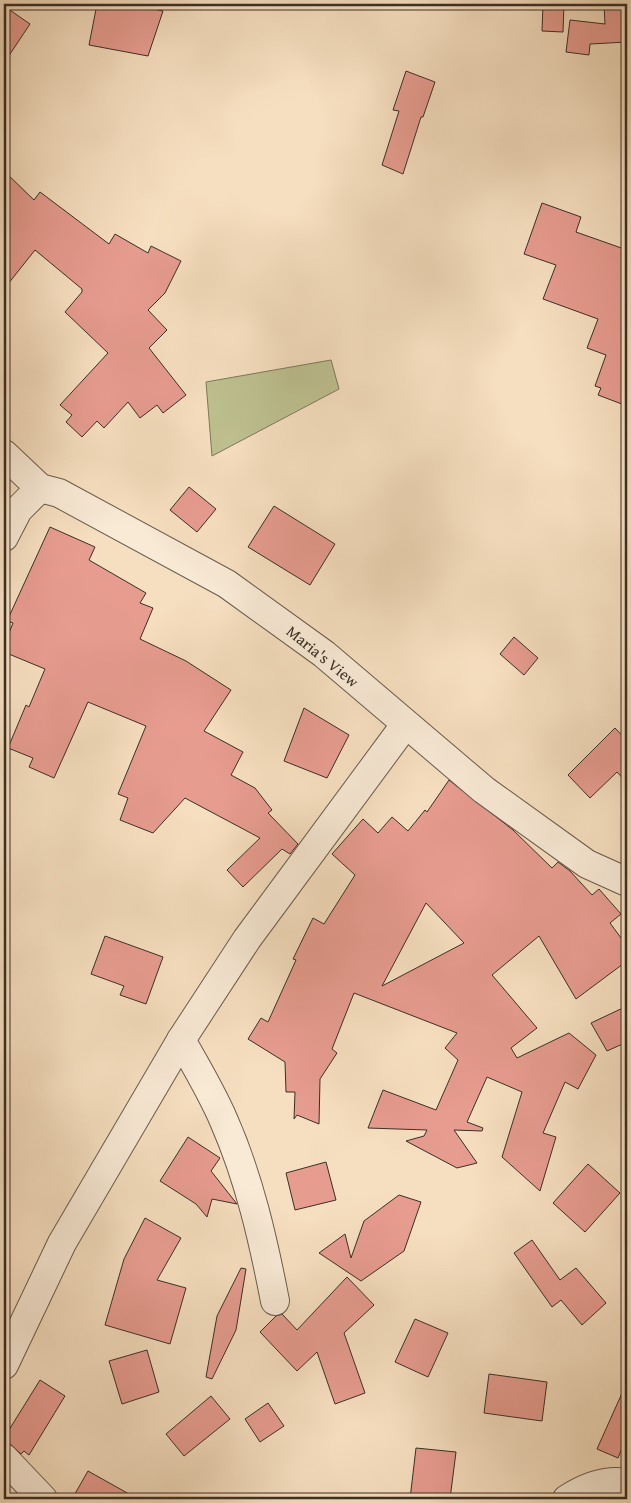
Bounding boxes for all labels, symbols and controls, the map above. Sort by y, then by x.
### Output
street label: Maria's View [282,619,365,693]

